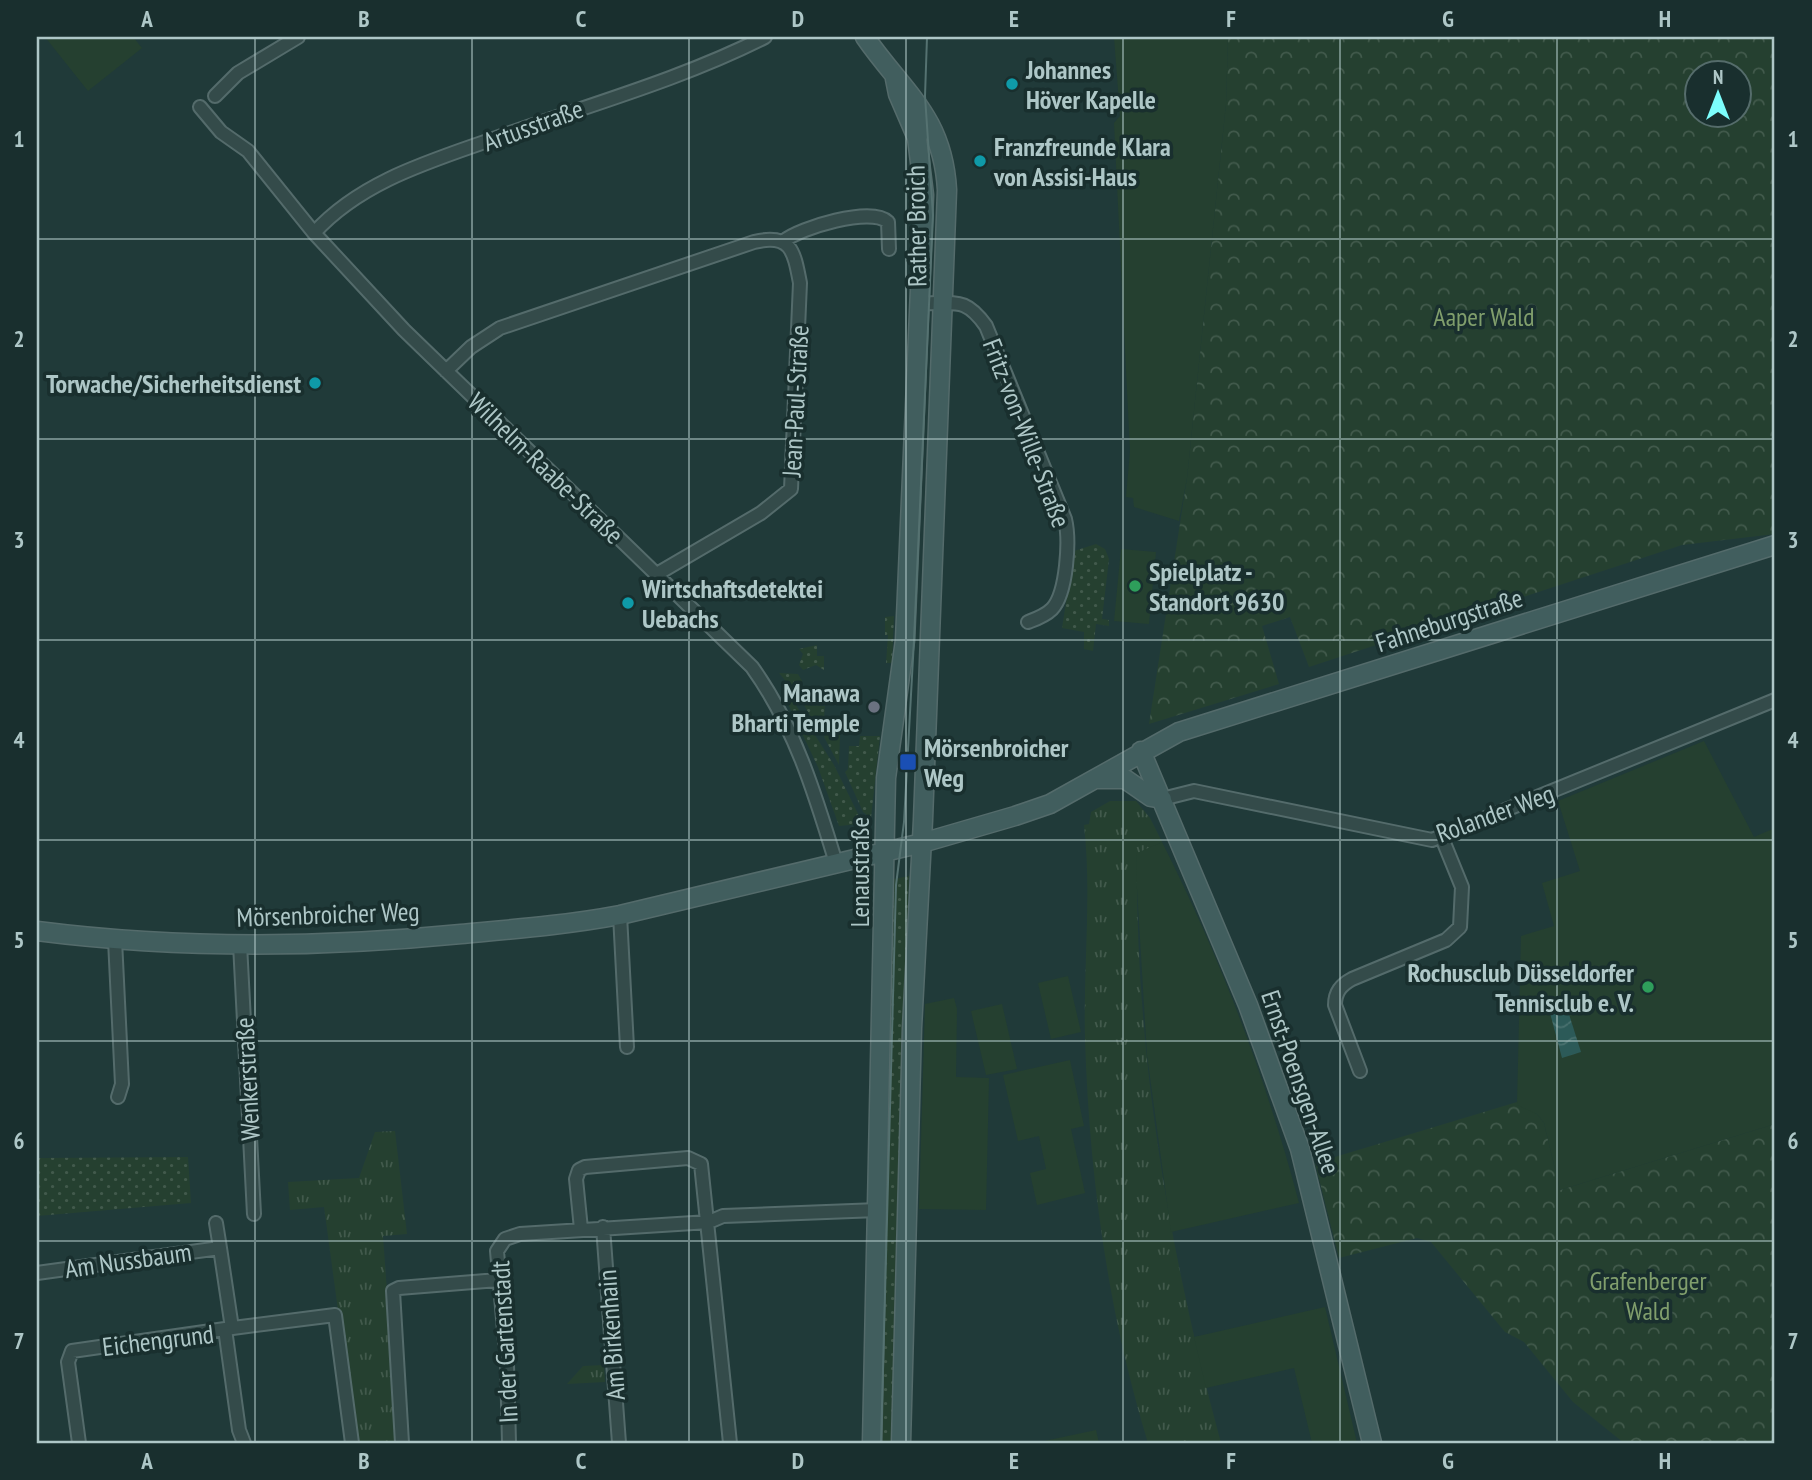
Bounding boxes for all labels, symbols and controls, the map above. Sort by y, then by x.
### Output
text: A [140,4,153,33]
text: B [358,4,370,33]
text: C [576,4,587,33]
text: D [792,4,804,33]
text: E [1009,4,1019,33]
text: F [1226,4,1236,33]
text: G [1442,4,1454,33]
text: H [1659,4,1671,33]
place label: Johannes Höver Kapelle [1025,53,1156,116]
north arrow [1682,60,1752,130]
text: N [1713,65,1723,89]
marker: Johannes Höver Kapelle [1004,76,1020,92]
street label: Artusstraße [478,92,588,158]
text: 1 [14,124,25,153]
text: 1 [1788,124,1799,153]
place label: Franzfreunde Klara von Assisi-Haus [993,130,1171,193]
marker: Franzfreunde Klara von Assisi-Haus [972,153,988,169]
street label: Rather Broich [898,165,934,287]
park label: Aaper Wald [1433,300,1535,333]
text: 2 [14,324,25,353]
street label: Jean-Paul-Straße [774,324,815,479]
text: 2 [1788,324,1799,353]
street label: Fritz-von-Wille-Straße [976,334,1078,532]
place label: Torwache/Sicherheitsdienst [46,367,301,400]
marker: Torwache/Sicherheitsdienst [307,375,323,391]
street label: Wilhelm-Raabe-Straße [461,385,631,551]
text: 3 [14,525,25,554]
text: 3 [1788,525,1799,554]
place label: Spielplatz - Standort 9630 [1149,555,1284,618]
place label: Wirtschaftsdetektei Uebachs [641,572,823,635]
marker: Spielplatz - Standort 9630 [1127,578,1143,594]
street label: Fahneburgstraße [1371,581,1527,659]
marker: Wirtschaftsdetektei Uebachs [620,595,636,611]
place label: Manawa Bharti Temple [732,676,860,739]
marker: Manawa Bharti Temple [866,699,882,715]
text: 4 [14,725,25,754]
text: 4 [1788,725,1799,754]
place label: Mörsenbroicher Weg [923,731,1069,794]
marker: Mörsenbroicher Weg [898,752,918,772]
street label: Rolander Weg [1432,776,1558,850]
street label: Lenaustraße [843,817,876,927]
street label: Mörsenbroicher Weg [236,894,420,934]
text: 5 [14,925,25,954]
text: 5 [1788,925,1799,954]
place label: Rochusclub Düsseldorfer Tennisclub e. V. [1407,956,1634,1019]
marker: Rochusclub Düsseldorfer Tennisclub e. V. [1640,979,1656,995]
street label: Ernst-Poensgen-Allee [1254,986,1348,1178]
street label: Wenkerstraße [227,1017,267,1141]
text: 6 [14,1126,25,1155]
text: 6 [1788,1126,1799,1155]
street label: Am Nussbaum [63,1235,193,1285]
street label: In der Gartenstadt [483,1260,525,1424]
park label: Grafenberger Wald [1589,1264,1707,1327]
street label: Am Birkenhain [590,1269,632,1401]
street label: Eichengrund [100,1317,216,1363]
text: 7 [14,1326,25,1355]
text: 7 [1788,1326,1799,1355]
text: A [140,1446,153,1475]
text: B [358,1446,370,1475]
text: C [576,1446,587,1475]
text: D [792,1446,804,1475]
text: E [1009,1446,1019,1475]
text: F [1226,1446,1236,1475]
text: G [1442,1446,1454,1475]
text: H [1659,1446,1671,1475]

